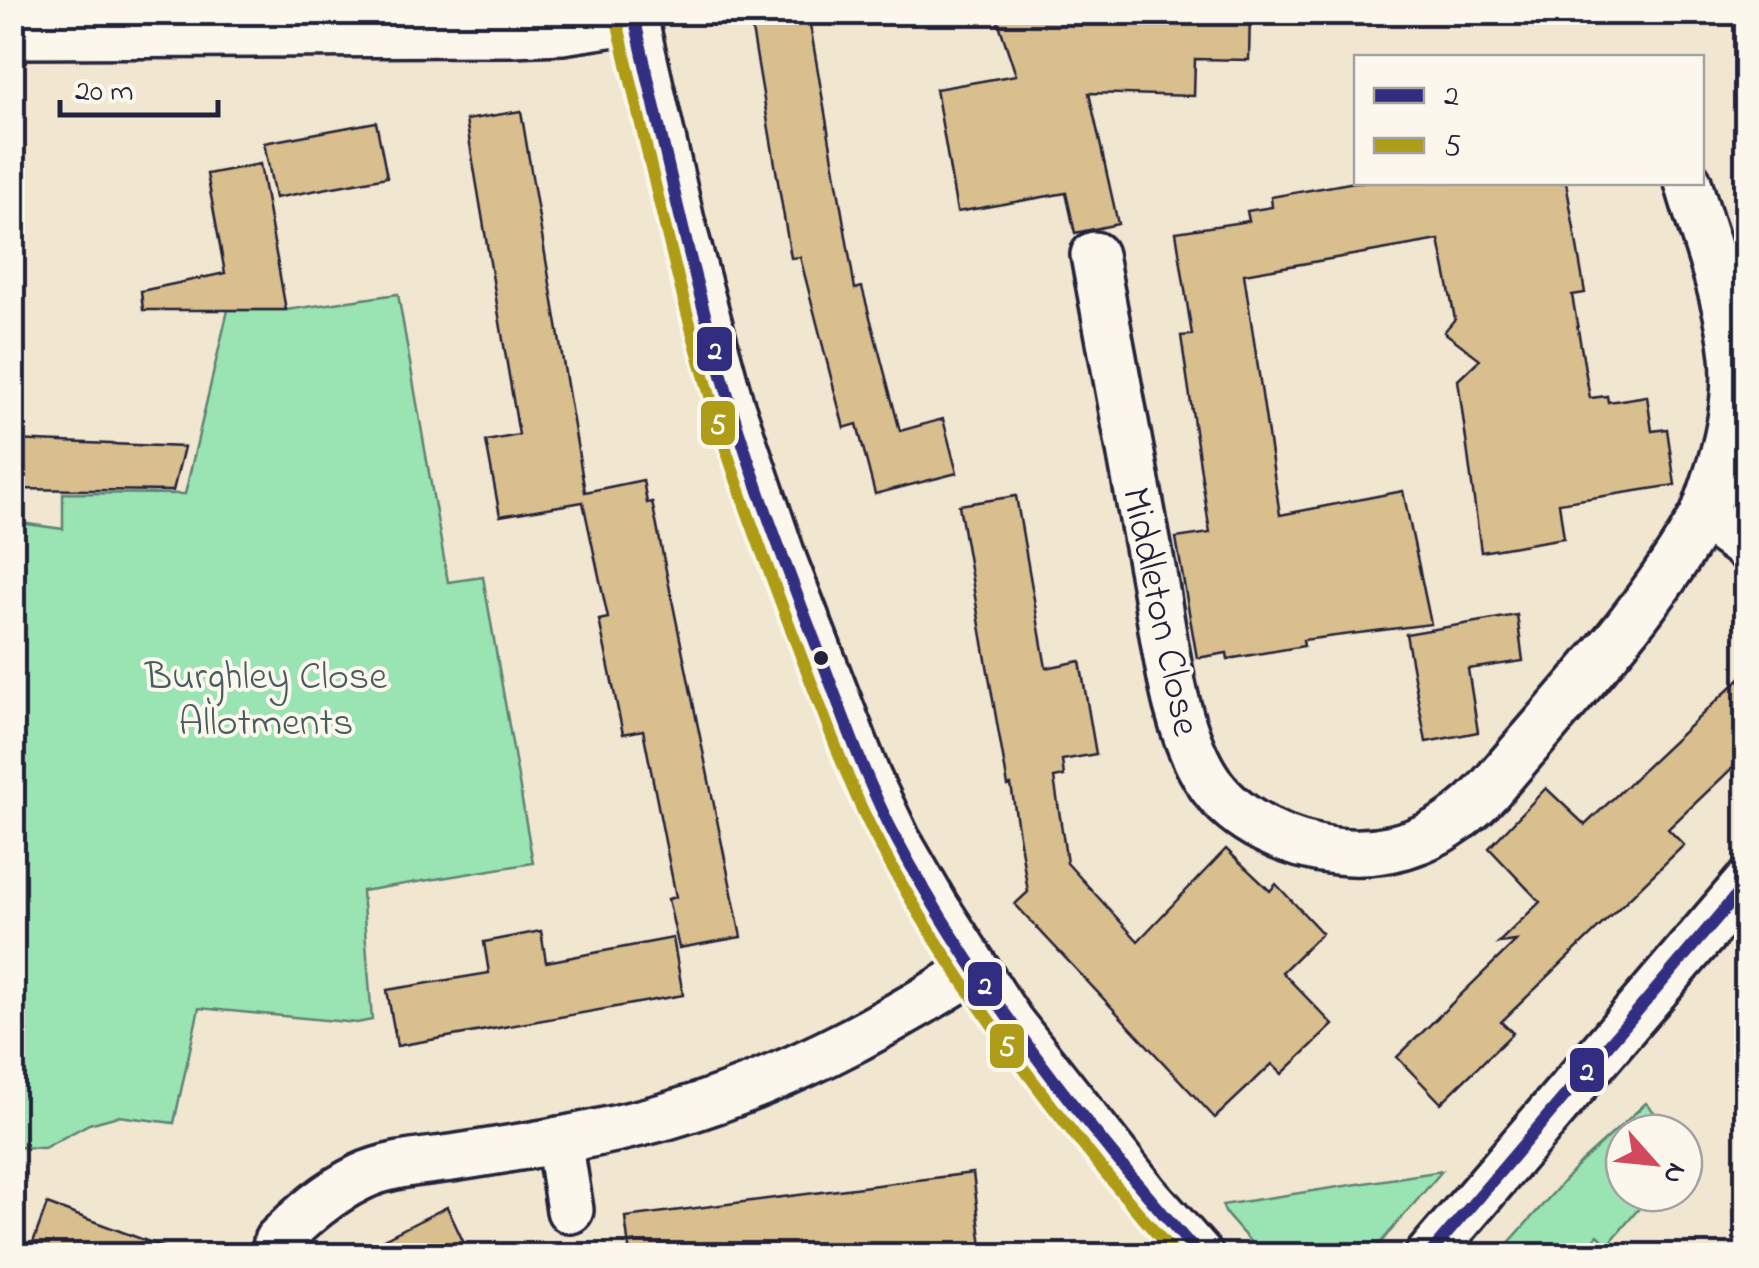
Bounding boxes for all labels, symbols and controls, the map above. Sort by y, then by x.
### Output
scale bar [60,55,218,117]
legend [1354,55,1704,185]
text: 20 m [75,71,134,115]
text: 2 [1444,76,1459,120]
text: 5 [1444,126,1461,170]
line badge: 2 [695,325,734,373]
text: 2 [707,332,722,373]
line badge: 5 [699,399,737,447]
text: 5 [710,406,726,447]
street label: Middleton Close [1103,482,1214,742]
unlabelled marker [811,648,831,668]
park label: Burghley Close Allotments [144,649,387,754]
line badge: 2 [966,960,1004,1008]
text: 2 [977,967,992,1008]
line badge: 5 [988,1022,1026,1070]
text: 5 [999,1028,1015,1069]
line badge: 2 [1568,1046,1606,1094]
text: 2 [1579,1053,1594,1094]
north arrow [1604,1113,1704,1213]
text: N [1651,1155,1696,1190]

